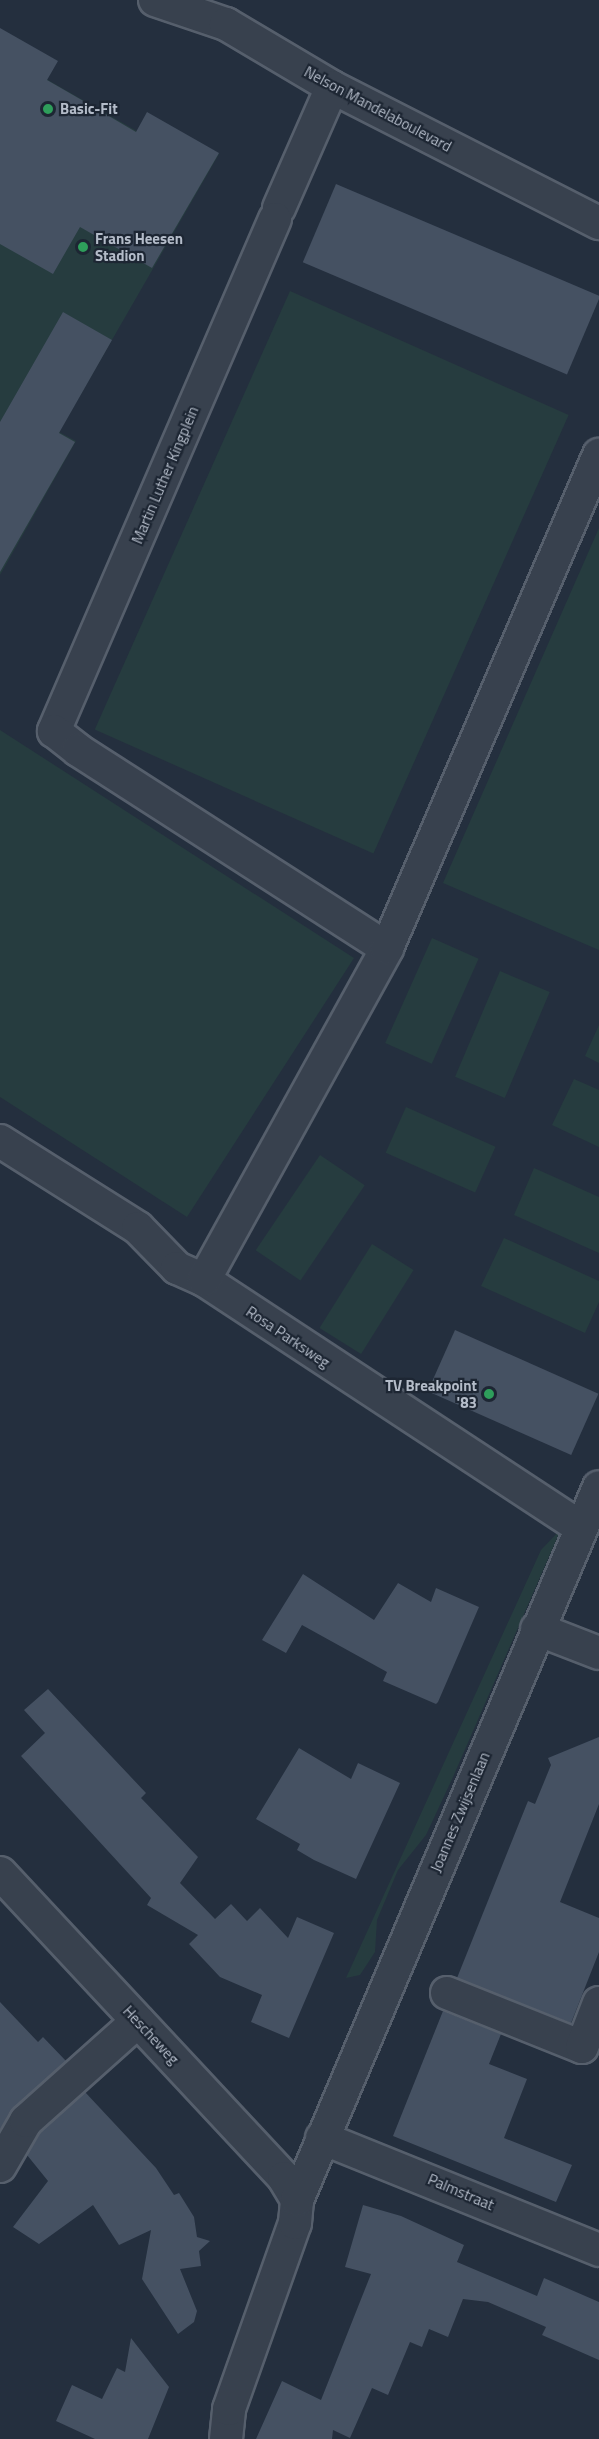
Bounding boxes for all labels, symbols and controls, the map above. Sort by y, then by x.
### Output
street label: Nelson Mandelaboulevard [301,62,455,156]
place label: Basic-Fit [60,100,118,118]
marker: Basic-Fit [41,102,55,116]
place label: Frans Heesen Stadion [95,229,183,264]
marker: Frans Heesen Stadion [76,240,90,254]
street label: Martin Luther Kingplein [128,404,202,546]
street label: Rosa Parksweg [243,1302,333,1372]
place label: TV Breakpoint '83 [385,1376,477,1411]
marker: TV Breakpoint '83 [482,1387,496,1401]
street label: Joannes Zwijsenlaan [427,1749,493,1875]
street label: Hescheweg [119,2002,183,2068]
street label: Palmstraat [425,2170,497,2214]

